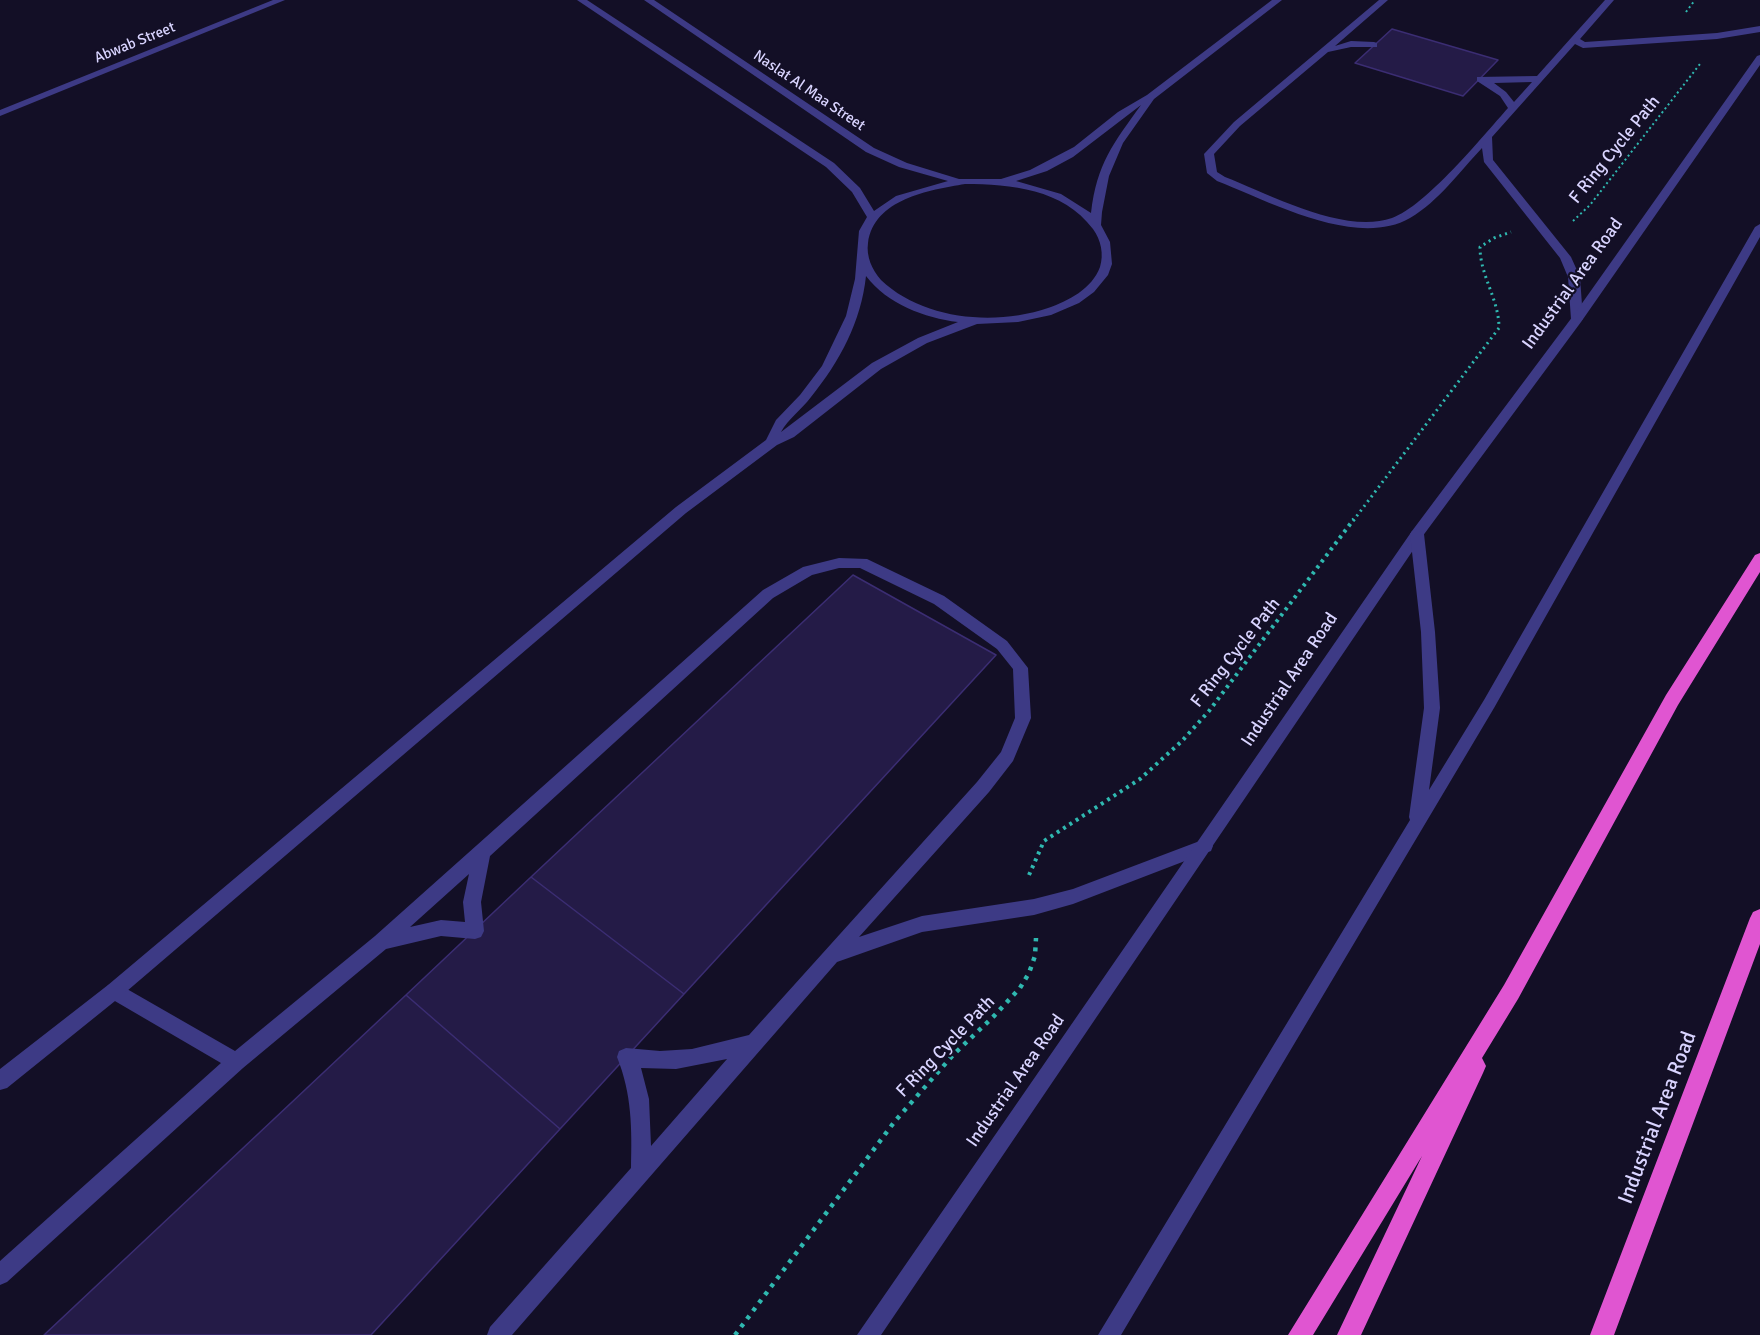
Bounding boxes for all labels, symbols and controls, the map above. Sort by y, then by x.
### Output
street label: Abwab Street [92,19,178,67]
street label: Naslat Al Maa Street [750,47,868,135]
street label: F Ring Cycle Path [1565,92,1665,208]
street label: Industrial Area Road [1518,214,1628,354]
street label: F Ring Cycle Path [1187,594,1285,712]
street label: Industrial Area Road [1237,609,1343,751]
street label: F Ring Cycle Path [892,992,1000,1102]
street label: Industrial Area Road [962,1011,1070,1151]
street label: Industrial Area Road [1613,1028,1703,1208]

